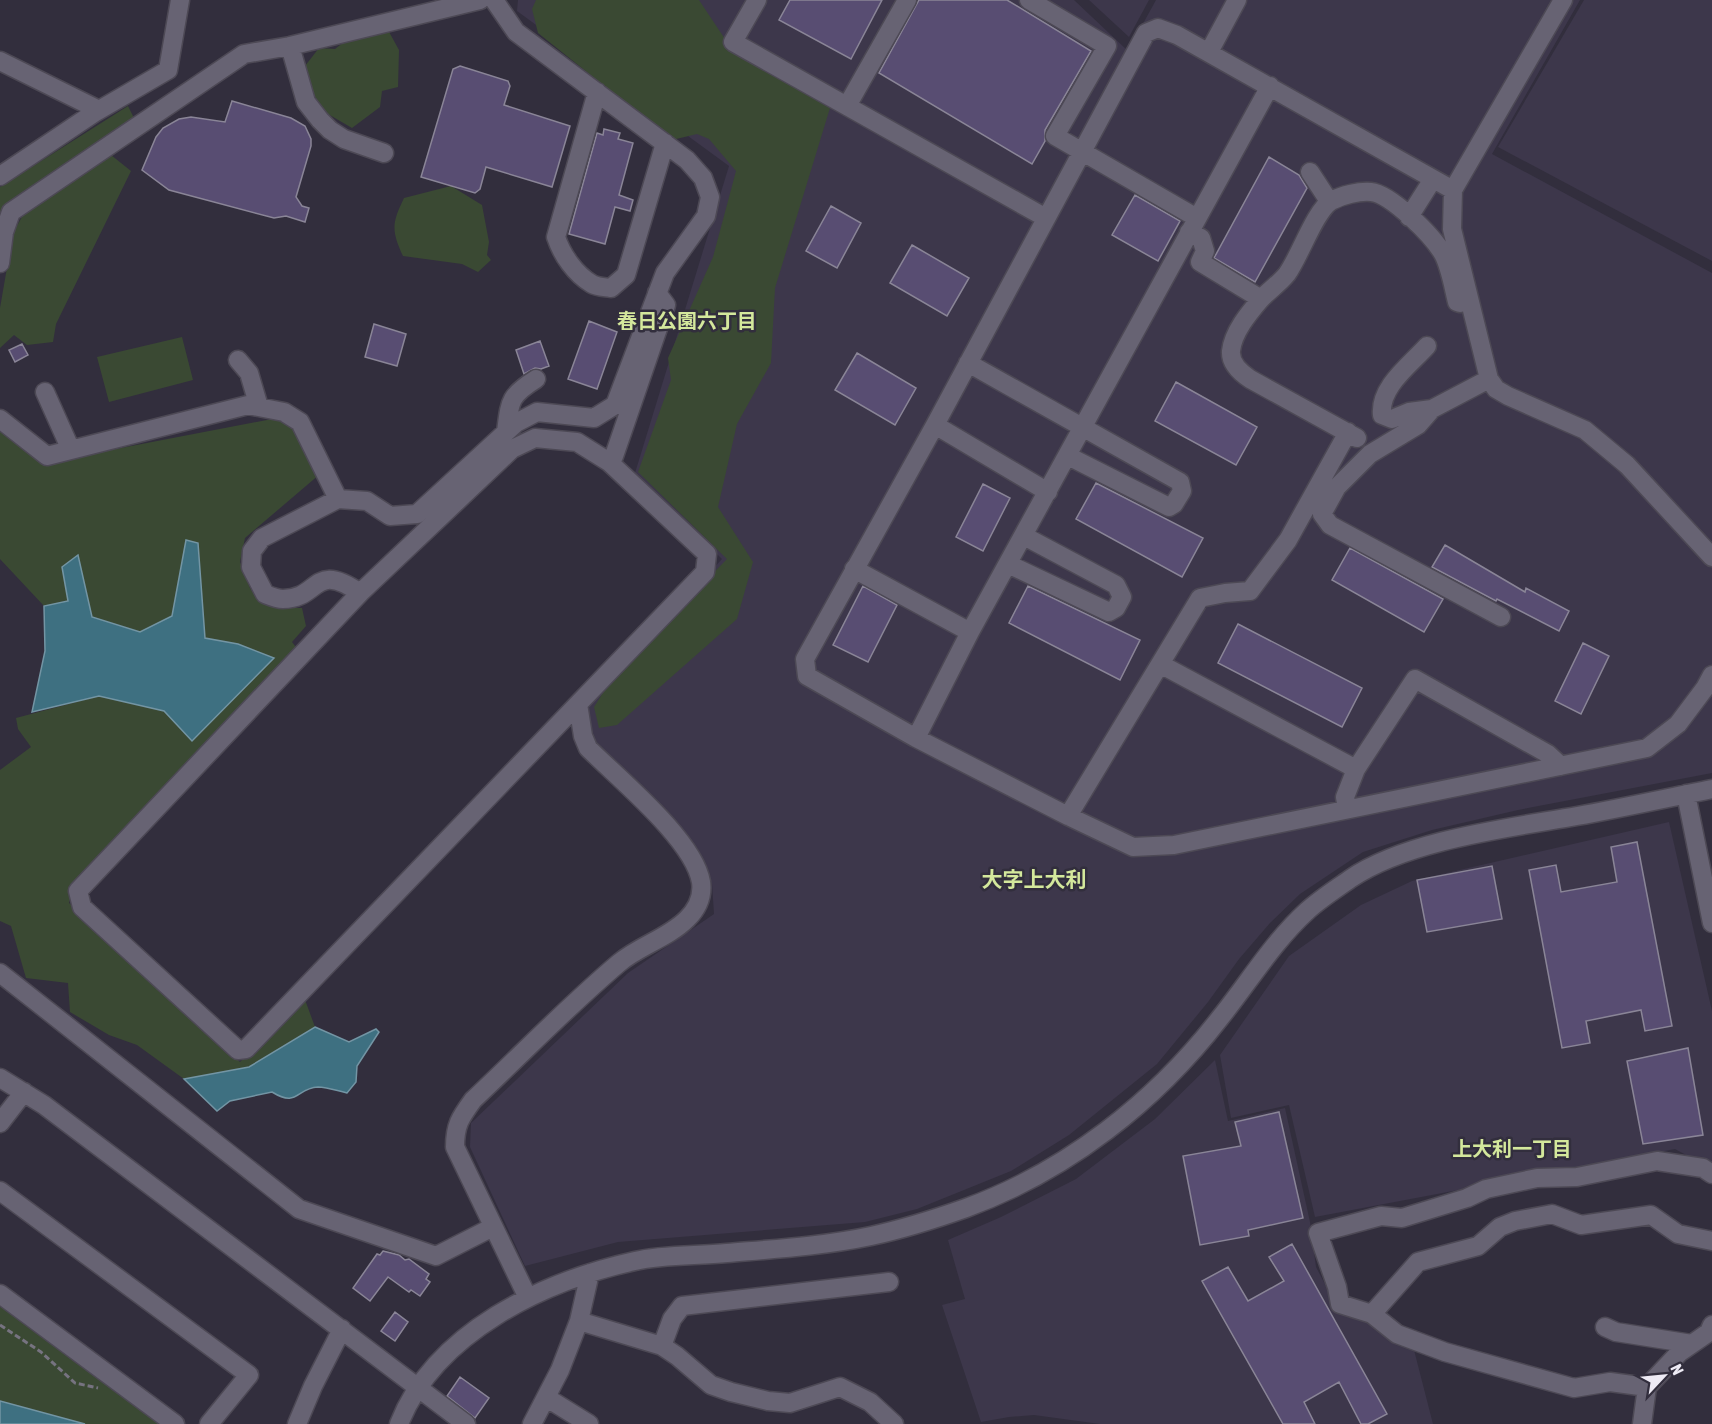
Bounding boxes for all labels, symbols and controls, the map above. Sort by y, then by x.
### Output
district label: 春日公園六丁目 [617,309,757,332]
district label: 大字上大利 [982,867,1087,891]
district label: 上大利一丁目 [1452,1137,1572,1160]
north arrow [1634,1346,1694,1406]
text: N [1667,1361,1688,1378]

